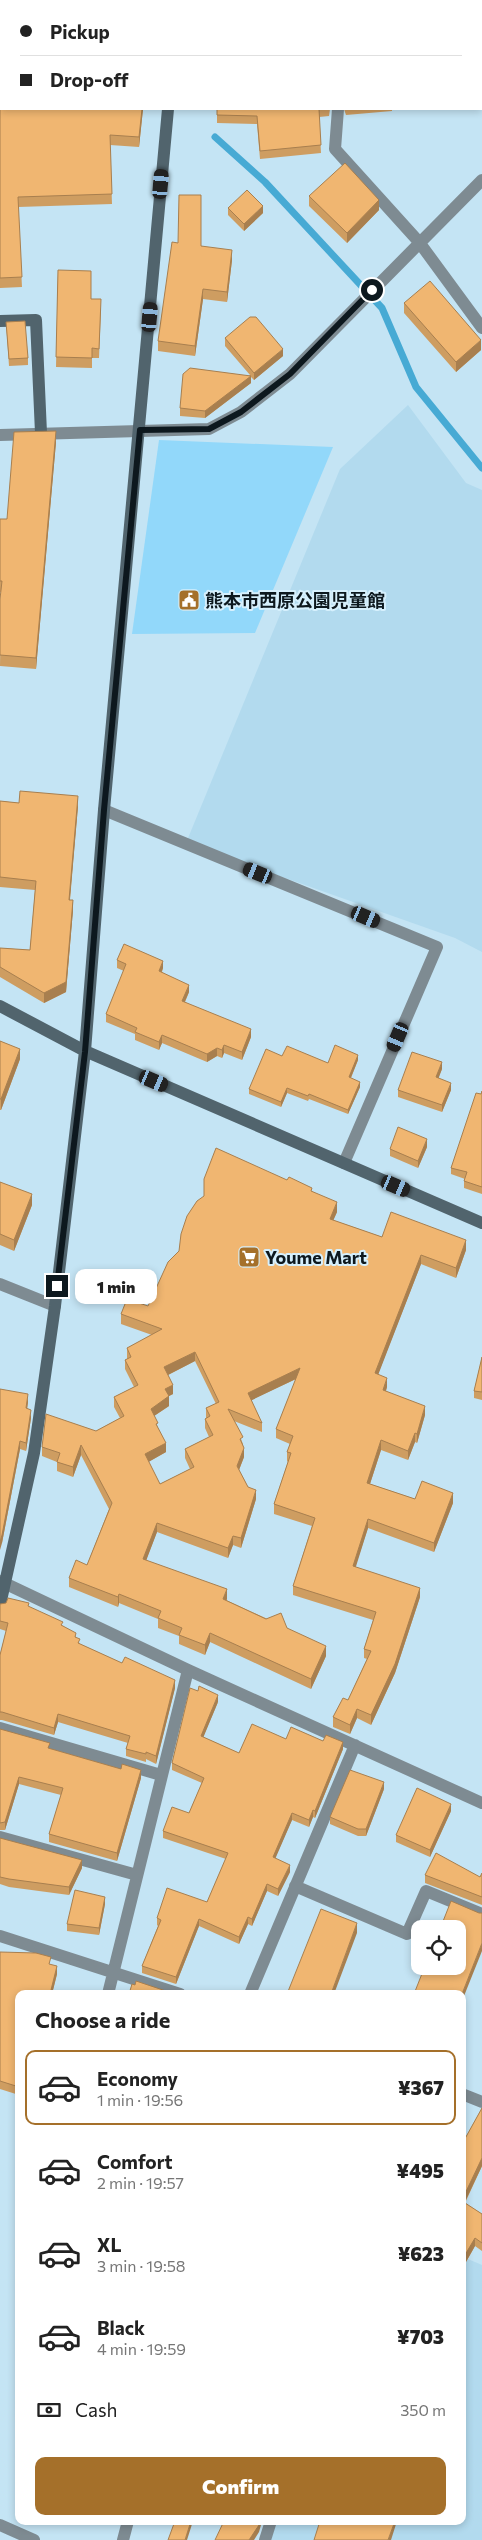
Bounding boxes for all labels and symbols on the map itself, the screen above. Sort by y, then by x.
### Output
car [152,168,169,200]
route start [361,279,383,301]
car [141,301,158,333]
public building icon: 熊本市西原公園児童館 [177,588,201,612]
place label: 熊本市西原公園児童館 [205,589,385,611]
car [241,860,274,886]
car [349,904,382,930]
car [385,1020,410,1054]
car [137,1068,170,1094]
car [379,1173,412,1199]
supermarket icon: Youme Mart [237,1245,261,1269]
place label: Youme Mart [265,1246,367,1268]
callout: 1 min [74,1268,157,1304]
route end [46,1275,68,1297]

